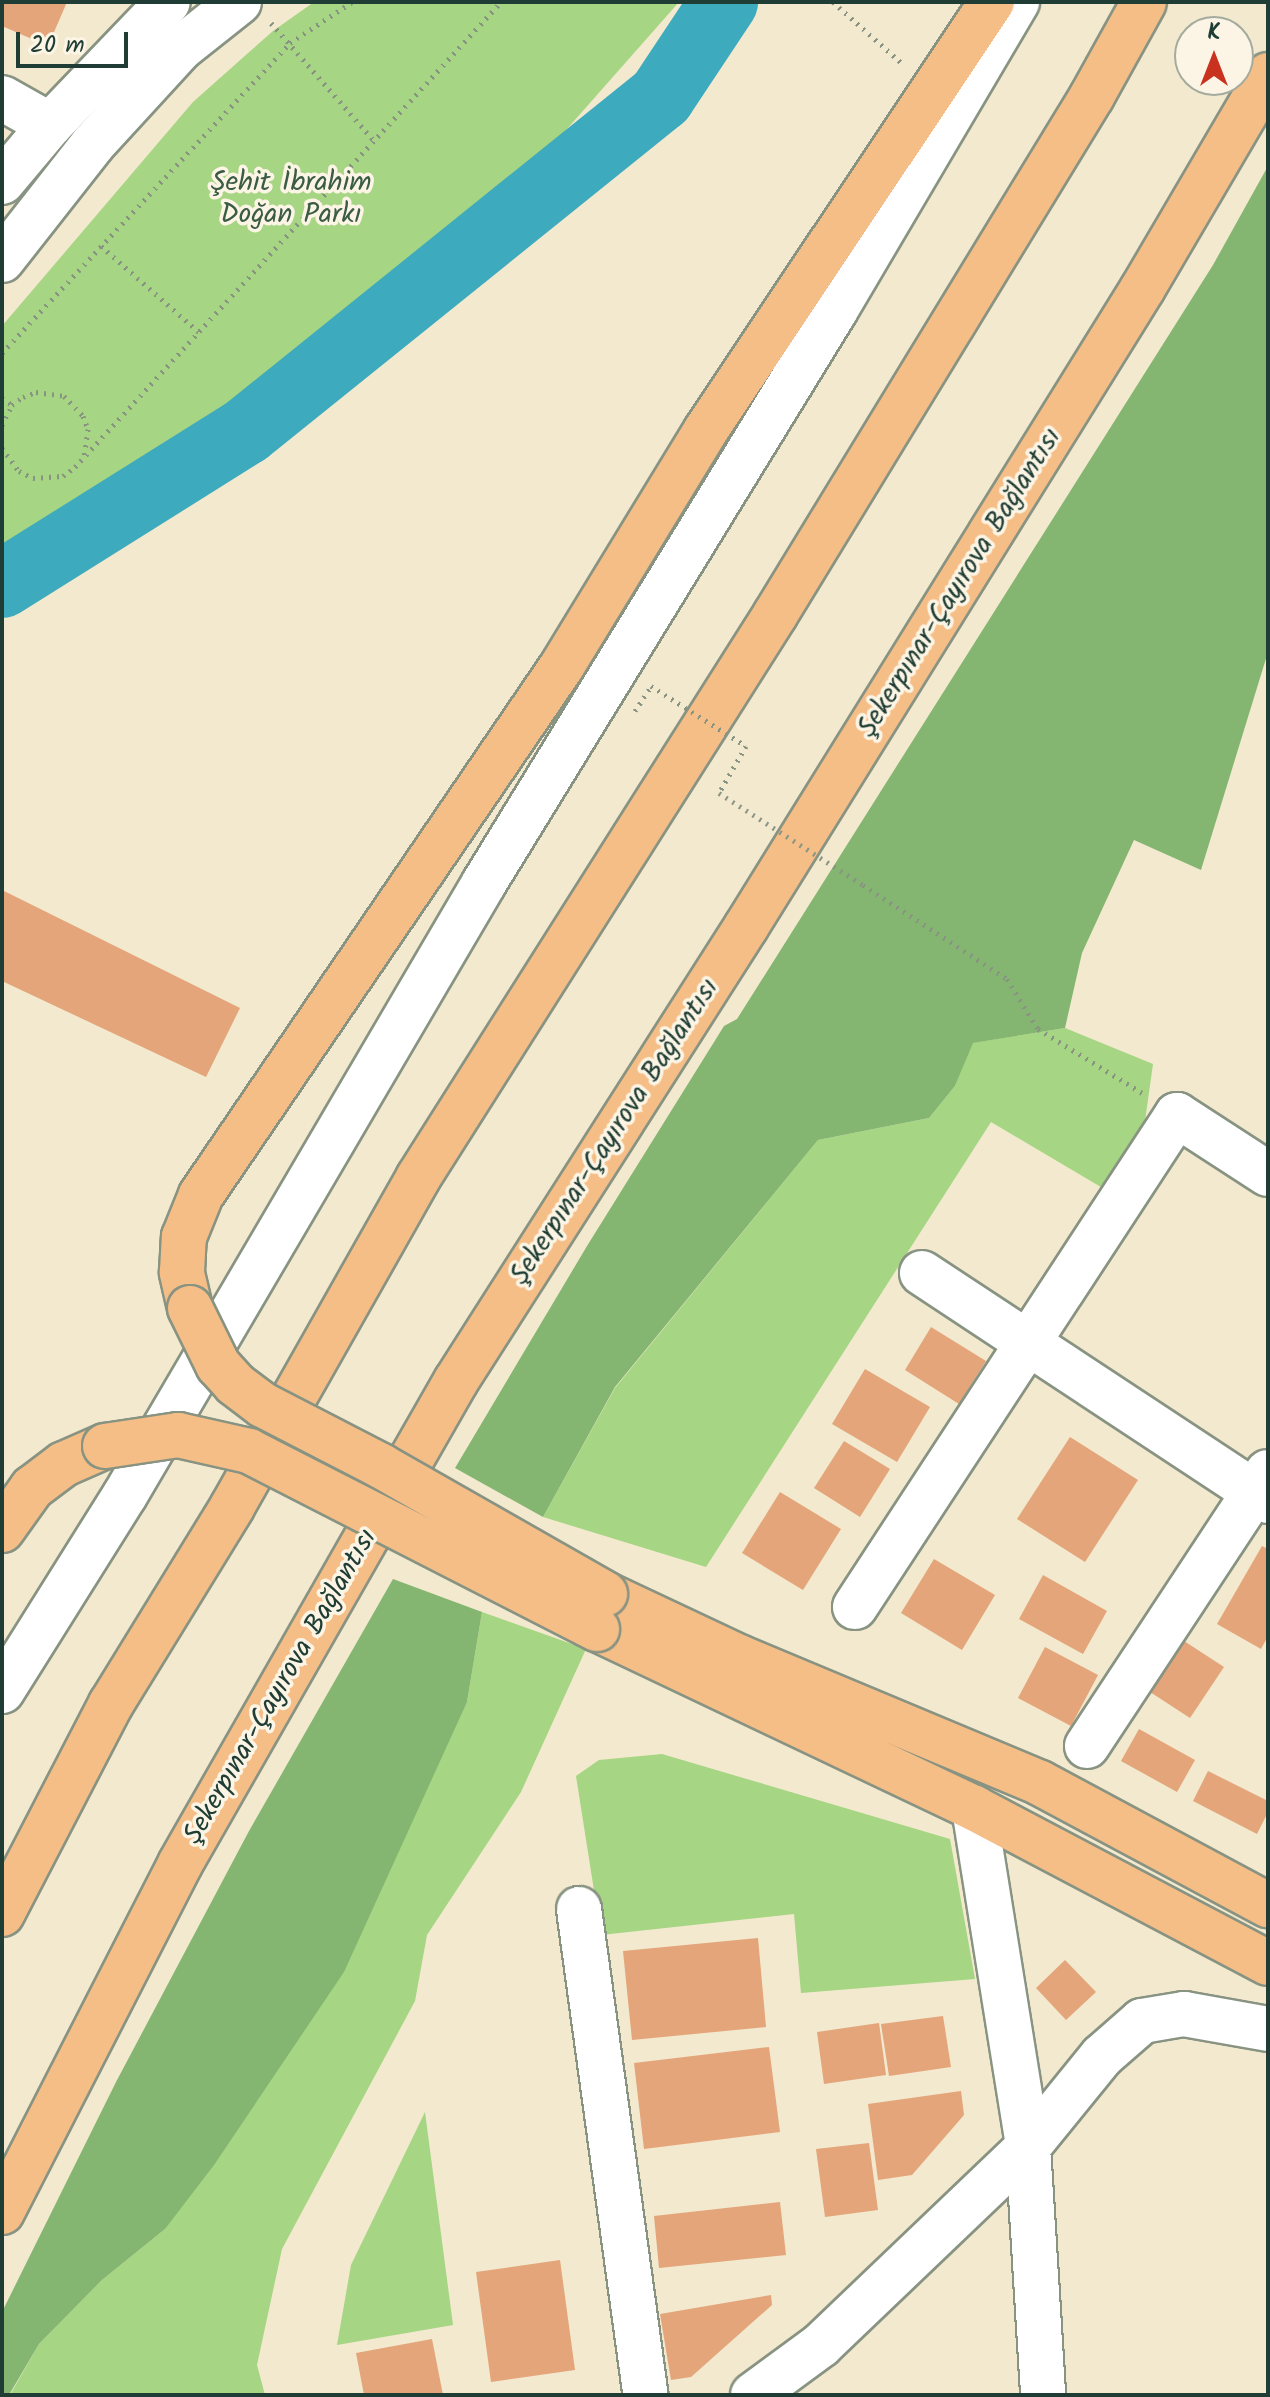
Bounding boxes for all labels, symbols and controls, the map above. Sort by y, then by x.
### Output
scale bar [20,16,132,66]
north arrow [1174,16,1254,96]
text: K [1207,16,1221,51]
text: 20 m [30,26,85,65]
park label: Şehit İbrahim Doğan Parkı [210,166,372,232]
street label: Şekerpınar-Çayırova Bağlantısı [851,422,1069,744]
street label: Şekerpınar-Çayırova Bağlantısı [503,973,727,1291]
street label: Şekerpınar-Çayırova Bağlantısı [177,1523,385,1851]

